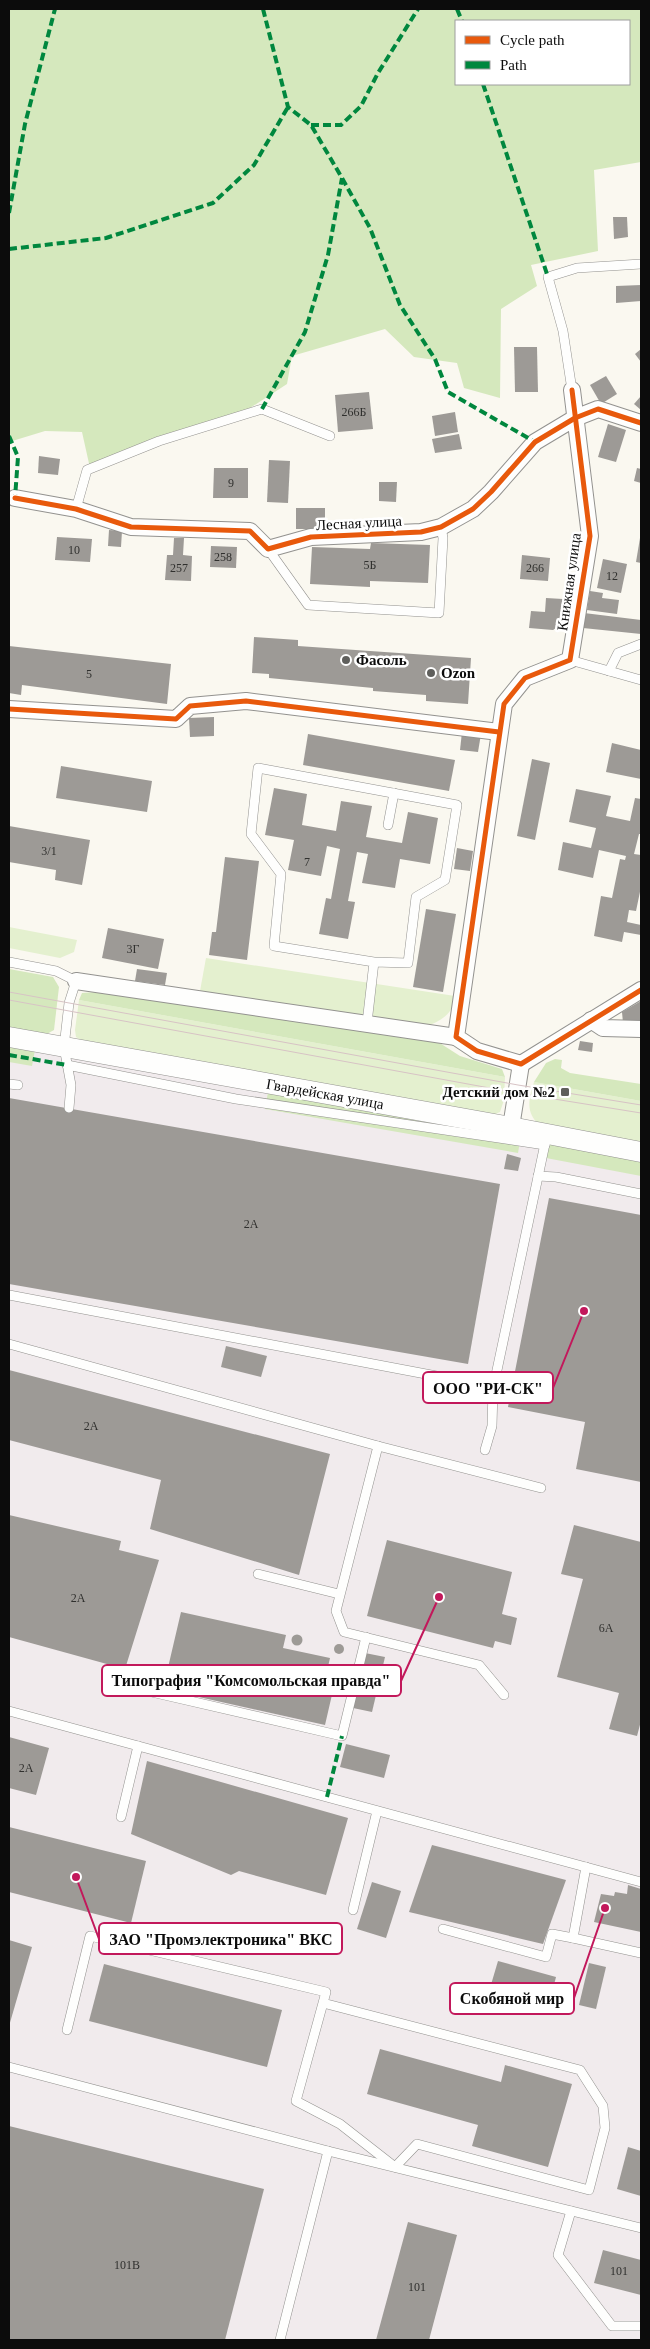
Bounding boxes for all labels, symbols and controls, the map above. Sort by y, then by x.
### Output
legend [455,20,630,85]
text: Cycle path [500,32,565,48]
text: Path [500,57,527,73]
house number: 266Б [342,405,367,419]
house number: 9 [228,476,234,490]
street label: Лесная улица [316,513,403,533]
street label: Книжная улица [554,532,584,632]
house number: 10 [68,543,80,557]
house number: 258 [214,550,232,564]
house number: 5Б [364,558,377,572]
house number: 257 [170,561,188,575]
house number: 266 [526,561,544,575]
house number: 12 [606,569,618,583]
place label: Фасоль [356,652,407,668]
marker: Фасоль [340,654,352,666]
place label: Ozon [441,665,476,681]
house number: 5 [86,667,92,681]
marker: Ozon [425,667,437,679]
house number: 3/1 [41,844,57,858]
house number: 7 [304,855,310,869]
house number: 3Г [127,942,140,956]
street label: Гвардейская улица [265,1076,385,1112]
place label: Детский дом №2 [443,1084,555,1100]
marker: Детский дом №2 [559,1086,571,1098]
house number: 2А [244,1217,259,1231]
callout: ООО "РИ-СК" [423,1372,553,1403]
text: ООО "РИ-СК" [433,1380,543,1397]
house number: 2А [84,1419,99,1433]
house number: 2А [71,1591,86,1605]
house number: 6А [599,1621,614,1635]
callout: Типография "Комсомольская правда" [102,1665,401,1696]
text: Типография "Комсомольская правда" [112,1672,390,1690]
house number: 2А [19,1761,34,1775]
callout: ЗАО "Промэлектроника" ВКС [99,1923,342,1954]
text: ЗАО "Промэлектроника" ВКС [109,1931,333,1949]
callout: Скобяной мир [450,1983,574,2014]
text: Скобяной мир [460,1990,564,2008]
house number: 101В [114,2258,140,2272]
house number: 101 [610,2264,628,2278]
house number: 101 [408,2280,426,2294]

